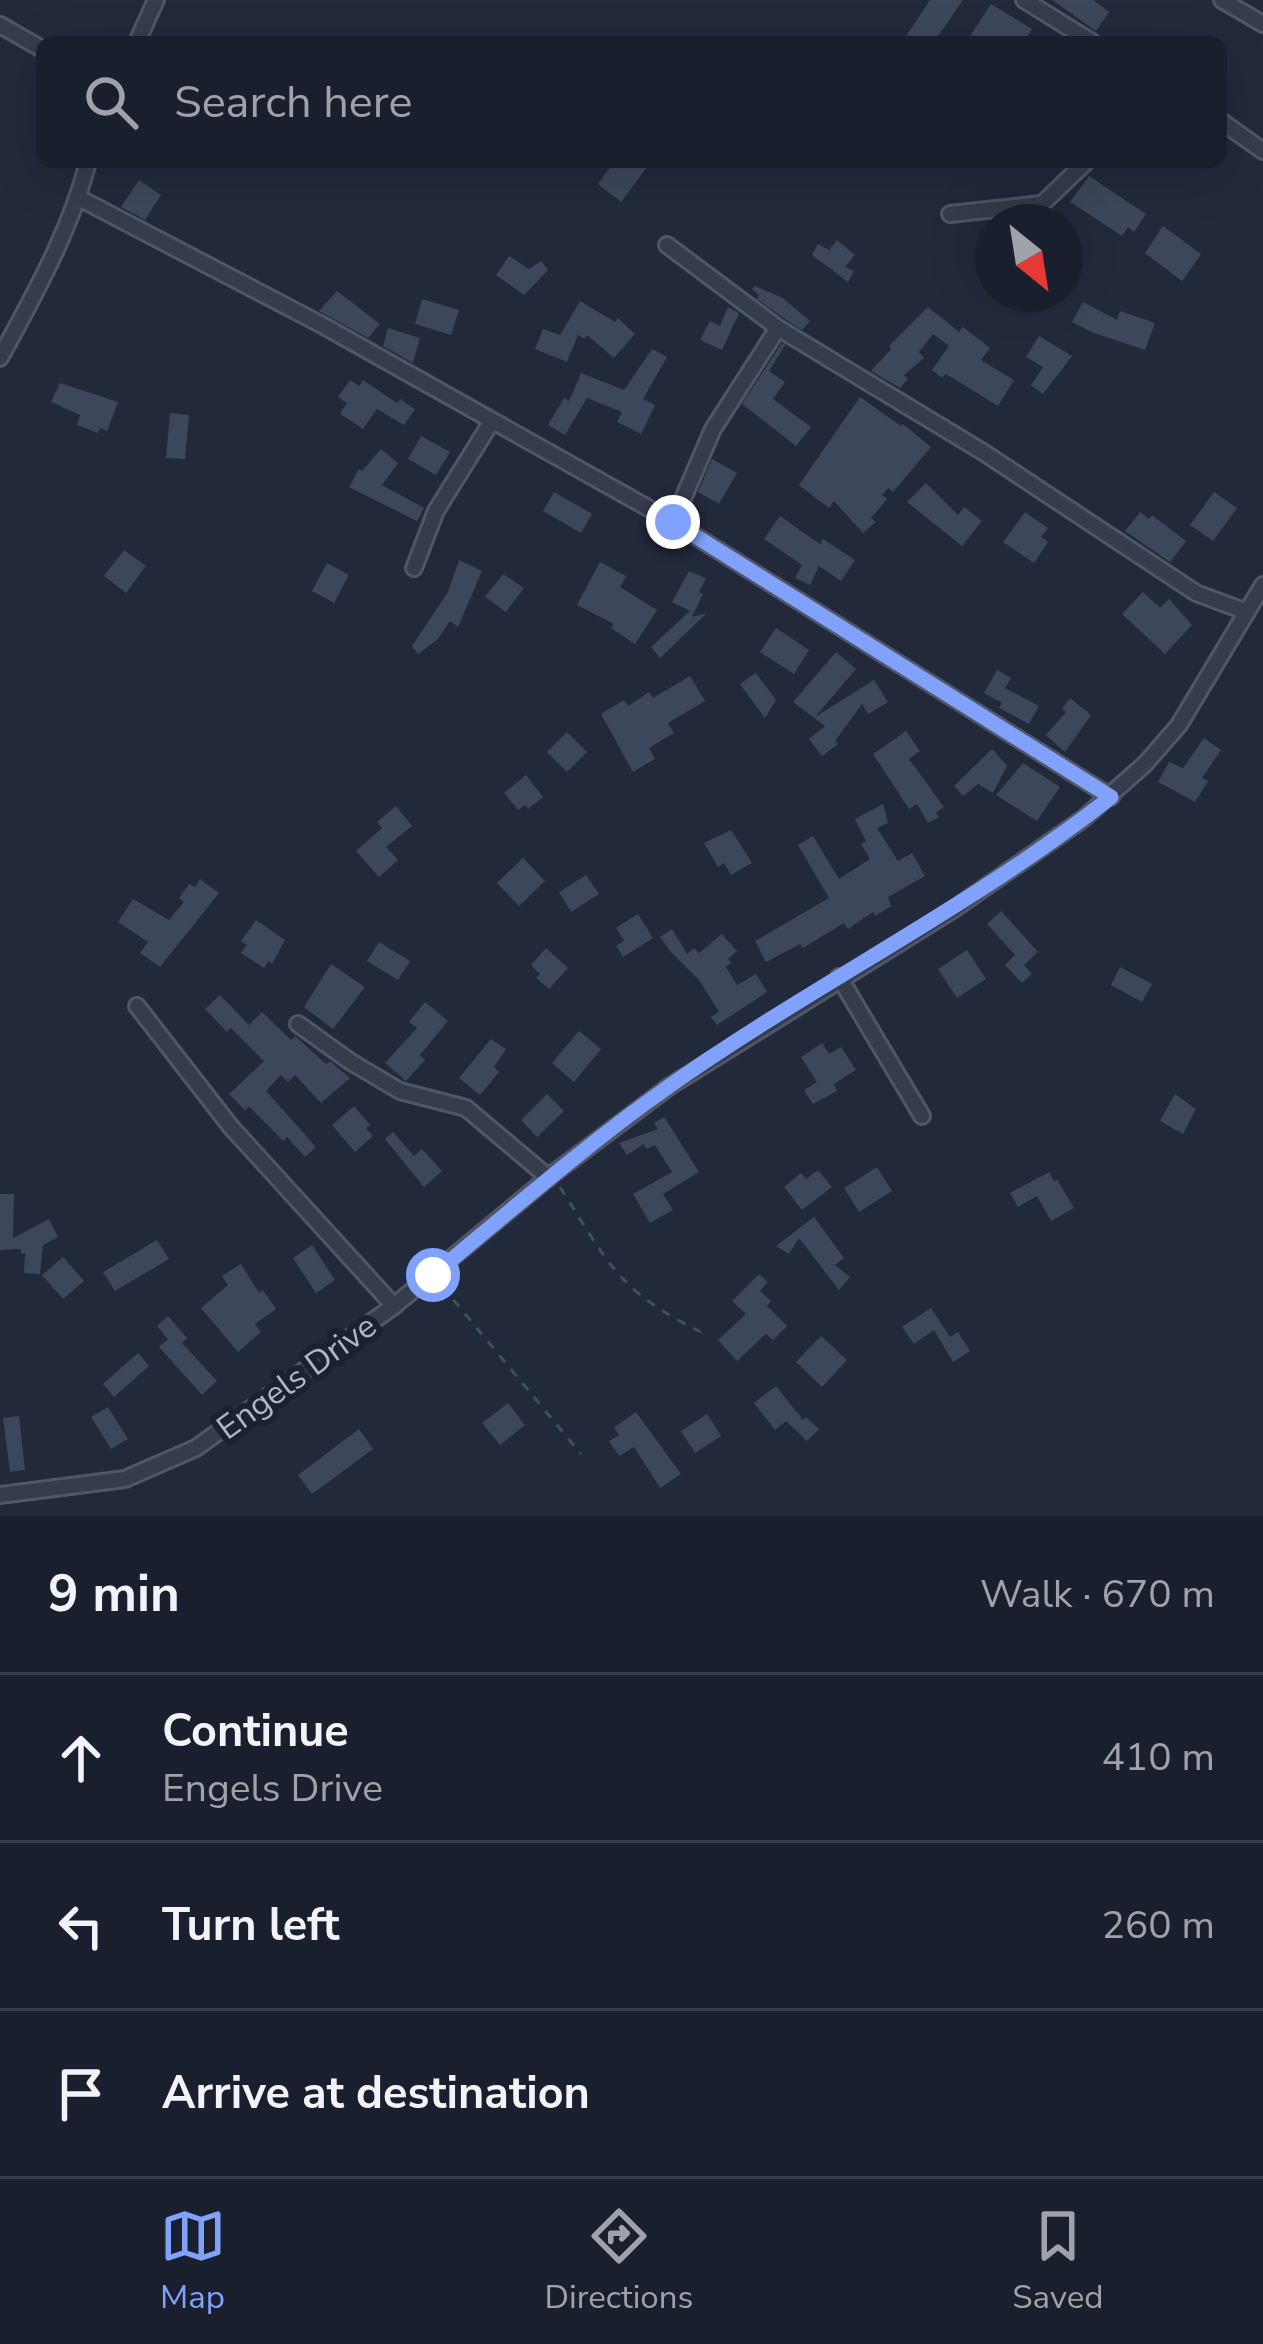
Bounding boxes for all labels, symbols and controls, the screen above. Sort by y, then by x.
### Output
search box [36,36,1227,168]
icon: search [78,69,144,135]
text: Search here [174,72,413,133]
north arrow [975,204,1083,312]
route end [646,495,700,549]
route start [406,1248,460,1302]
street label: Engels Drive [208,1304,386,1450]
text: 9 min [48,1559,180,1629]
text: Walk · 670 m [980,1568,1215,1621]
text: Continue [162,1701,349,1762]
icon: ahead [48,1725,114,1791]
text: 410 m [1101,1731,1215,1784]
text: Engels Drive [162,1762,383,1815]
icon: left [48,1893,114,1959]
text: Turn left [162,1895,340,1956]
text: 260 m [1101,1899,1215,1952]
icon: arrive [48,2061,114,2127]
text: Arrive at destination [162,2063,590,2124]
tab: Map [160,2203,226,2320]
tab: Directions [545,2203,693,2320]
tab: Saved [1012,2203,1103,2320]

